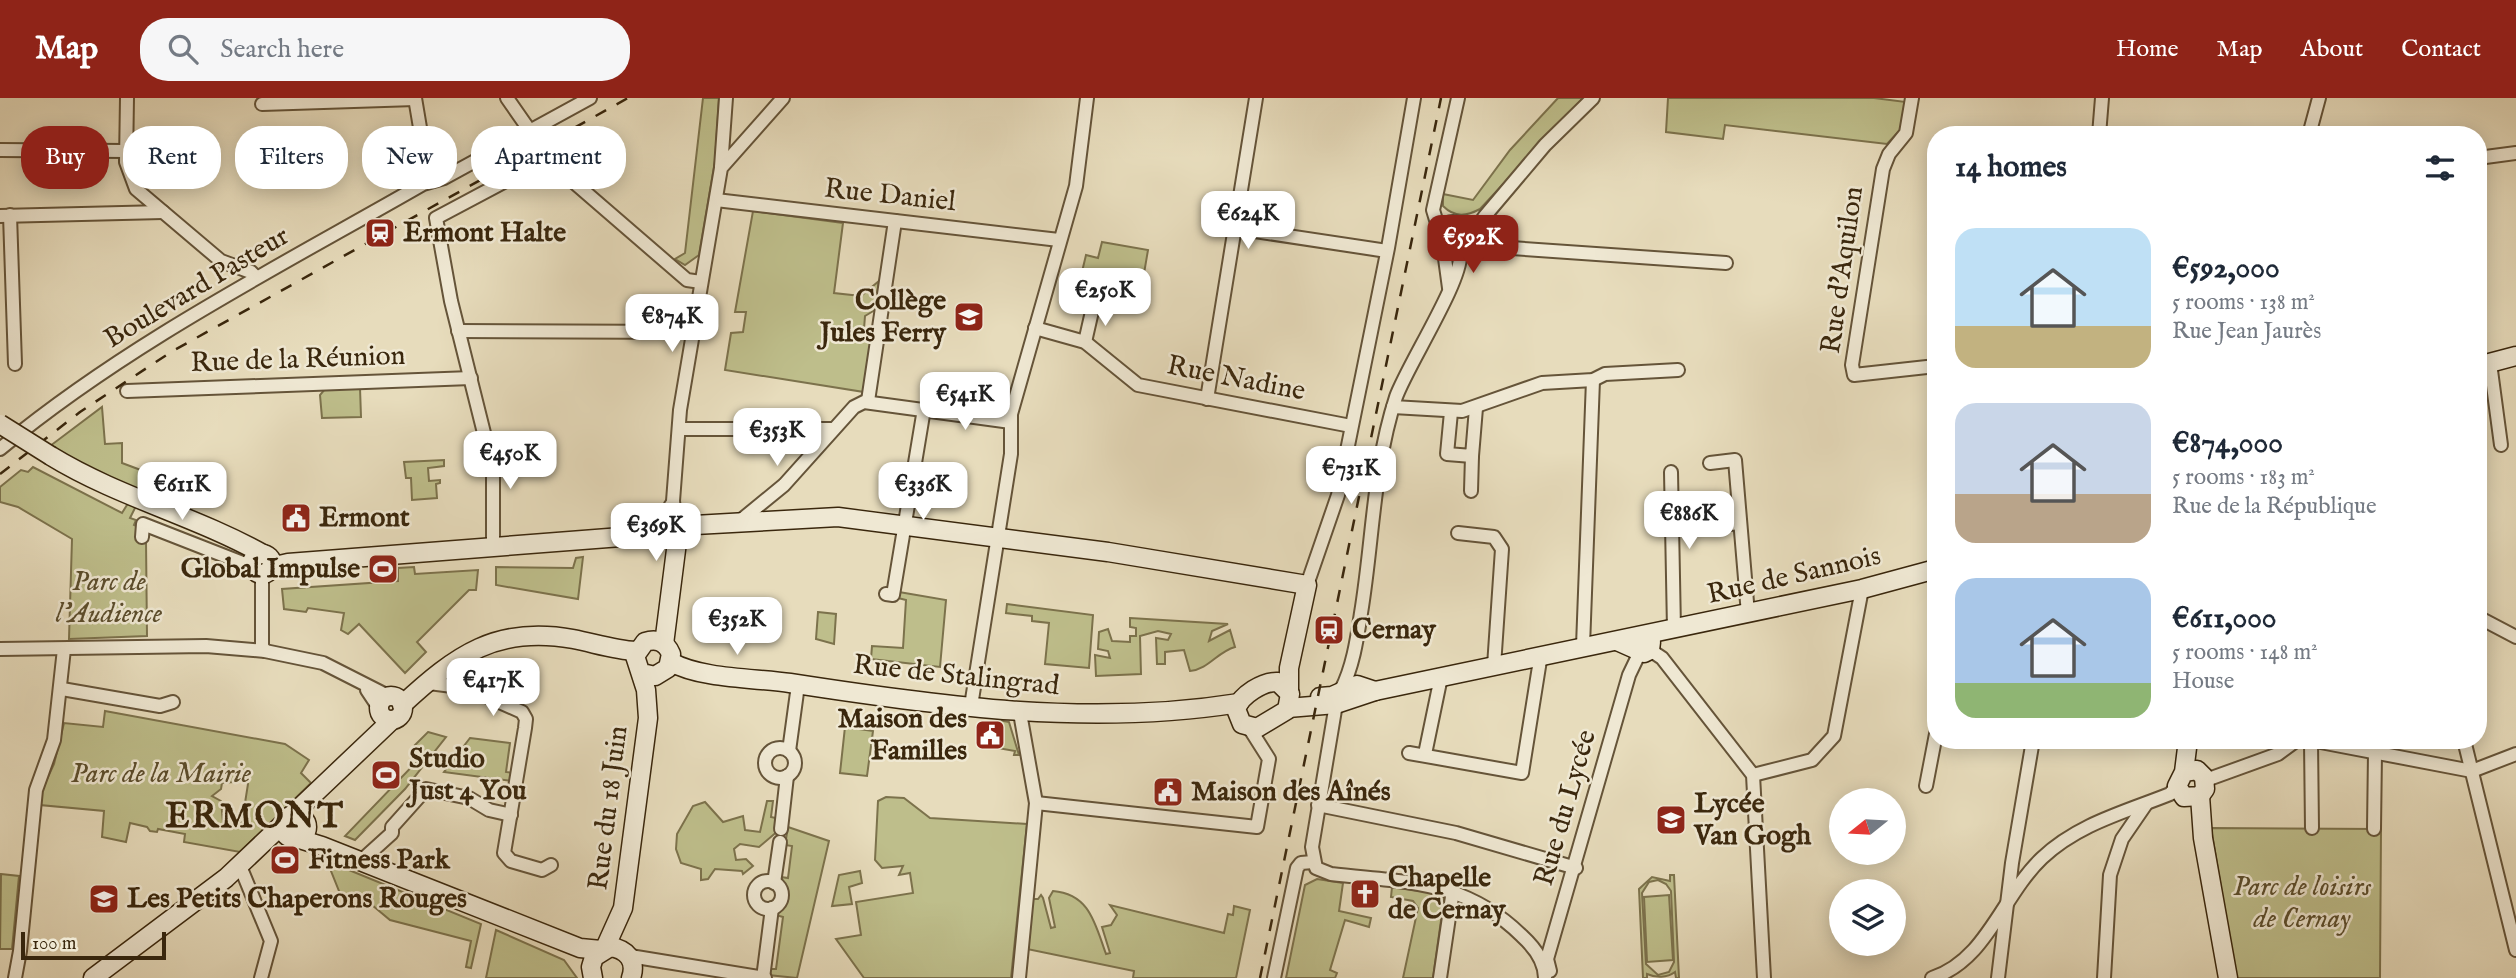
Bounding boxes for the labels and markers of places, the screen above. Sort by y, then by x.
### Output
pin: €624K [1199,192,1297,251]
station icon: Ermont Halte [363,216,397,250]
place label: Ermont Halte [403,216,566,251]
pin: €592K [1424,216,1522,275]
pin: €250K [1056,268,1154,328]
place label: Collège Jules Ferry [816,284,947,351]
pin: €874K [623,294,721,354]
school or university icon: Collège Jules Ferry [952,300,986,334]
pin: €541K [916,372,1014,432]
pin: €353K [728,408,826,468]
pin: €450K [461,432,559,491]
pin: €731K [1302,446,1400,506]
pin: €611K [133,462,231,522]
pin: €336K [874,462,972,522]
pin: €886K [1640,491,1738,551]
public building icon: Ermont [279,501,313,535]
place label: Ermont [319,501,410,536]
pin: €369K [607,504,705,563]
place label: Global Impulse [181,552,360,587]
sports icon: Global Impulse [366,552,400,586]
pin: €352K [688,598,786,657]
station icon: Cernay [1312,613,1346,647]
place label: Cernay [1352,613,1437,648]
pin: €417K [444,658,542,718]
place label: Maison des Familles [838,702,967,769]
public building icon: Maison des Familles [973,718,1007,752]
place label: Studio Just 4 You [405,742,527,809]
sports icon: Studio Just 4 You [369,758,403,792]
public building icon: Maison des Aînés [1151,775,1185,809]
place label: Maison des Aînés [1191,775,1391,810]
place label: Lycée Van Gogh [1693,787,1812,854]
school or university icon: Lycée Van Gogh [1654,803,1688,837]
sports icon: Fitness Park [268,843,302,877]
place label: Fitness Park [308,843,451,878]
place label: Chapelle de Cernay [1388,861,1507,928]
church icon: Chapelle de Cernay [1348,877,1382,911]
school or university icon: Les Petits Chaperons Rouges [87,882,121,916]
place label: Les Petits Chaperons Rouges [127,882,467,917]

